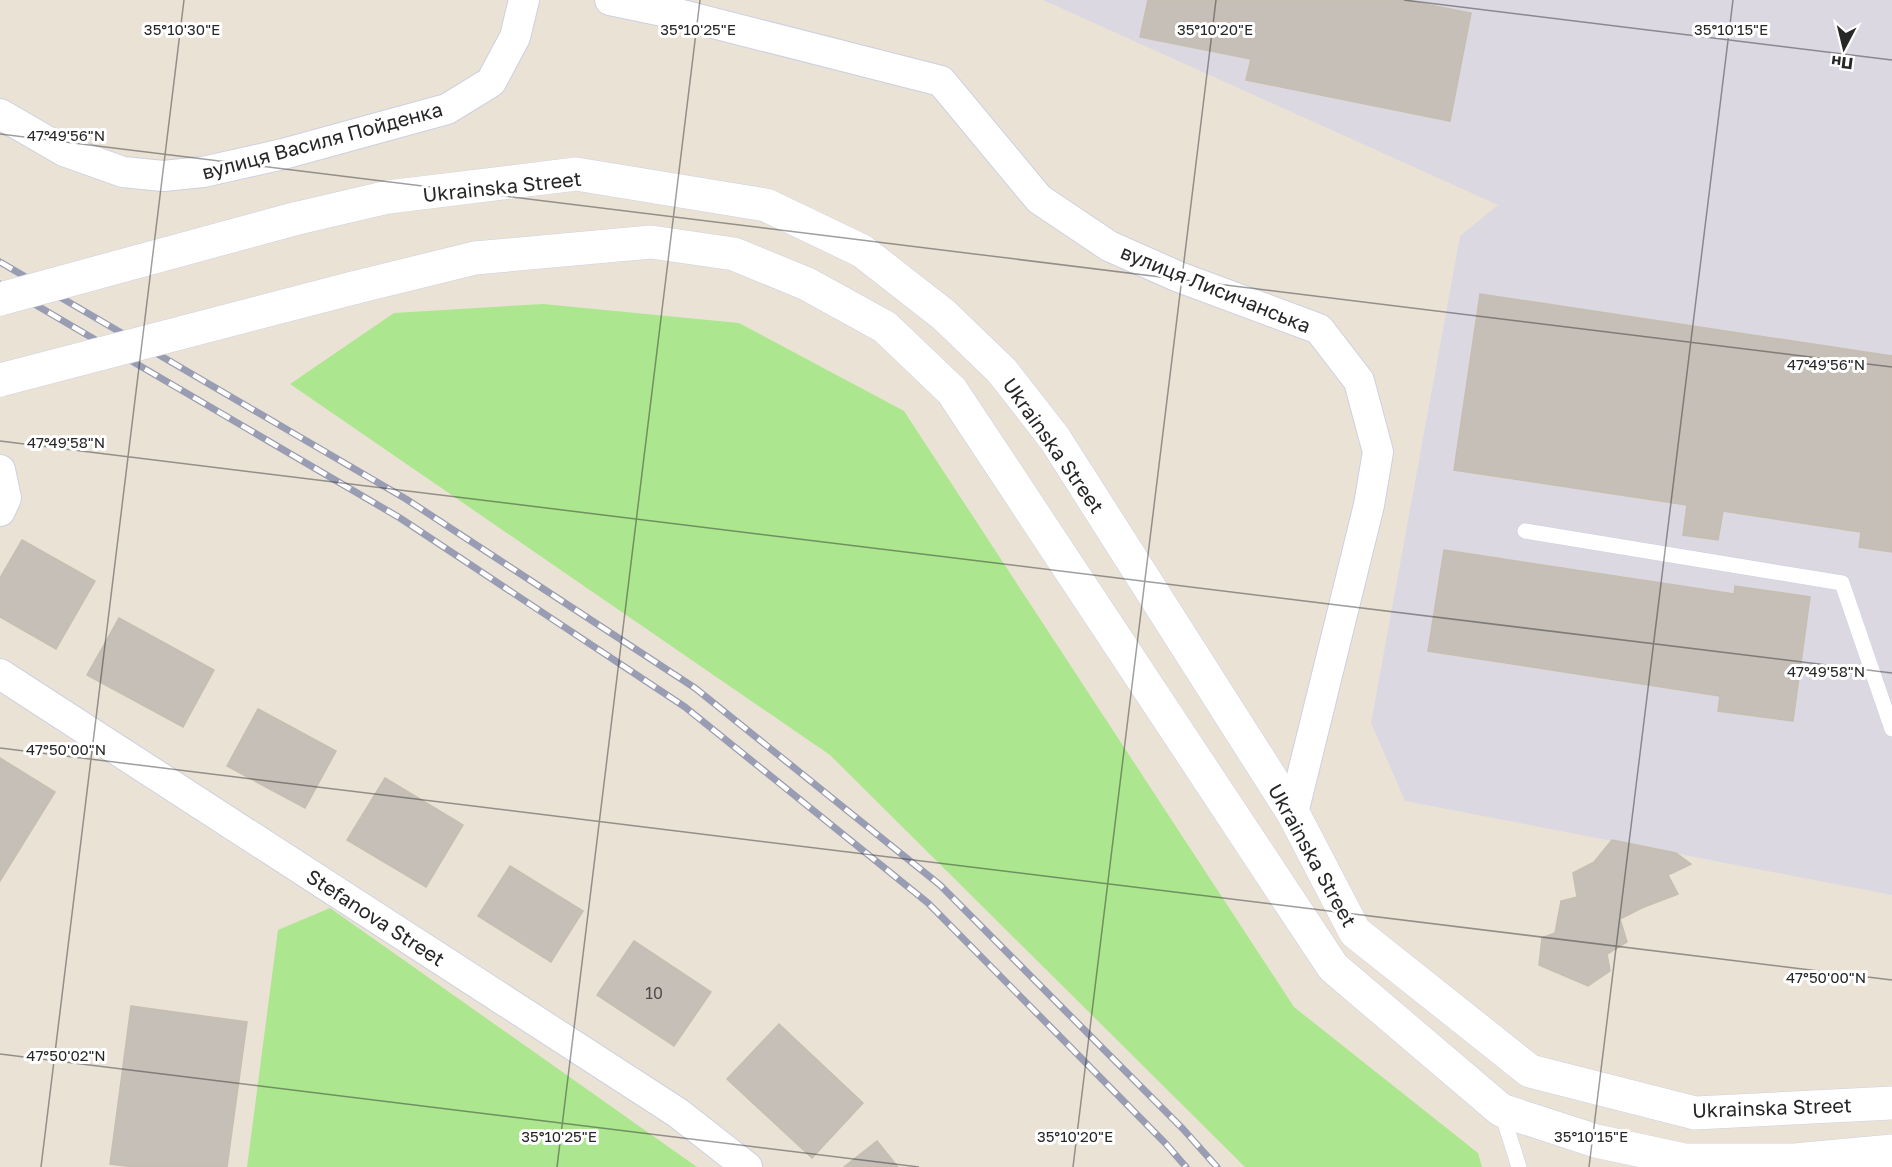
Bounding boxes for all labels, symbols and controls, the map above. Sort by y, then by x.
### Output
north arrow [1814,18,1874,78]
text: 35°10'30"E [144,20,220,38]
text: 35°10'25"E [660,20,736,38]
text: 35°10'20"E [1177,20,1253,38]
text: 35°10'15"E [1694,20,1768,38]
text: Пн [1830,52,1854,74]
street label: вулиця Василя Пойденка [199,96,445,184]
text: 47°49'56"N [27,126,105,144]
street label: Ukrainska Street [421,166,583,206]
street label: вулиця Лисичанська [1117,239,1315,337]
text: 47°49'56"N [1787,355,1865,373]
street label: Ukrainska Street [998,373,1110,517]
text: 47°49'58"N [27,433,105,451]
text: 47°49'58"N [1787,662,1865,680]
text: 47°50'00"N [26,740,106,758]
street label: Ukrainska Street [1264,779,1362,931]
street label: Stefanova Street [302,863,450,971]
text: 47°50'00"N [1786,968,1866,986]
house number: 10 [645,983,663,1003]
text: 47°50'02"N [26,1046,106,1064]
street label: Ukrainska Street [1692,1092,1852,1122]
text: 35°10'25"E [521,1127,597,1145]
text: 35°10'20"E [1037,1127,1113,1145]
text: 35°10'15"E [1554,1127,1628,1145]

